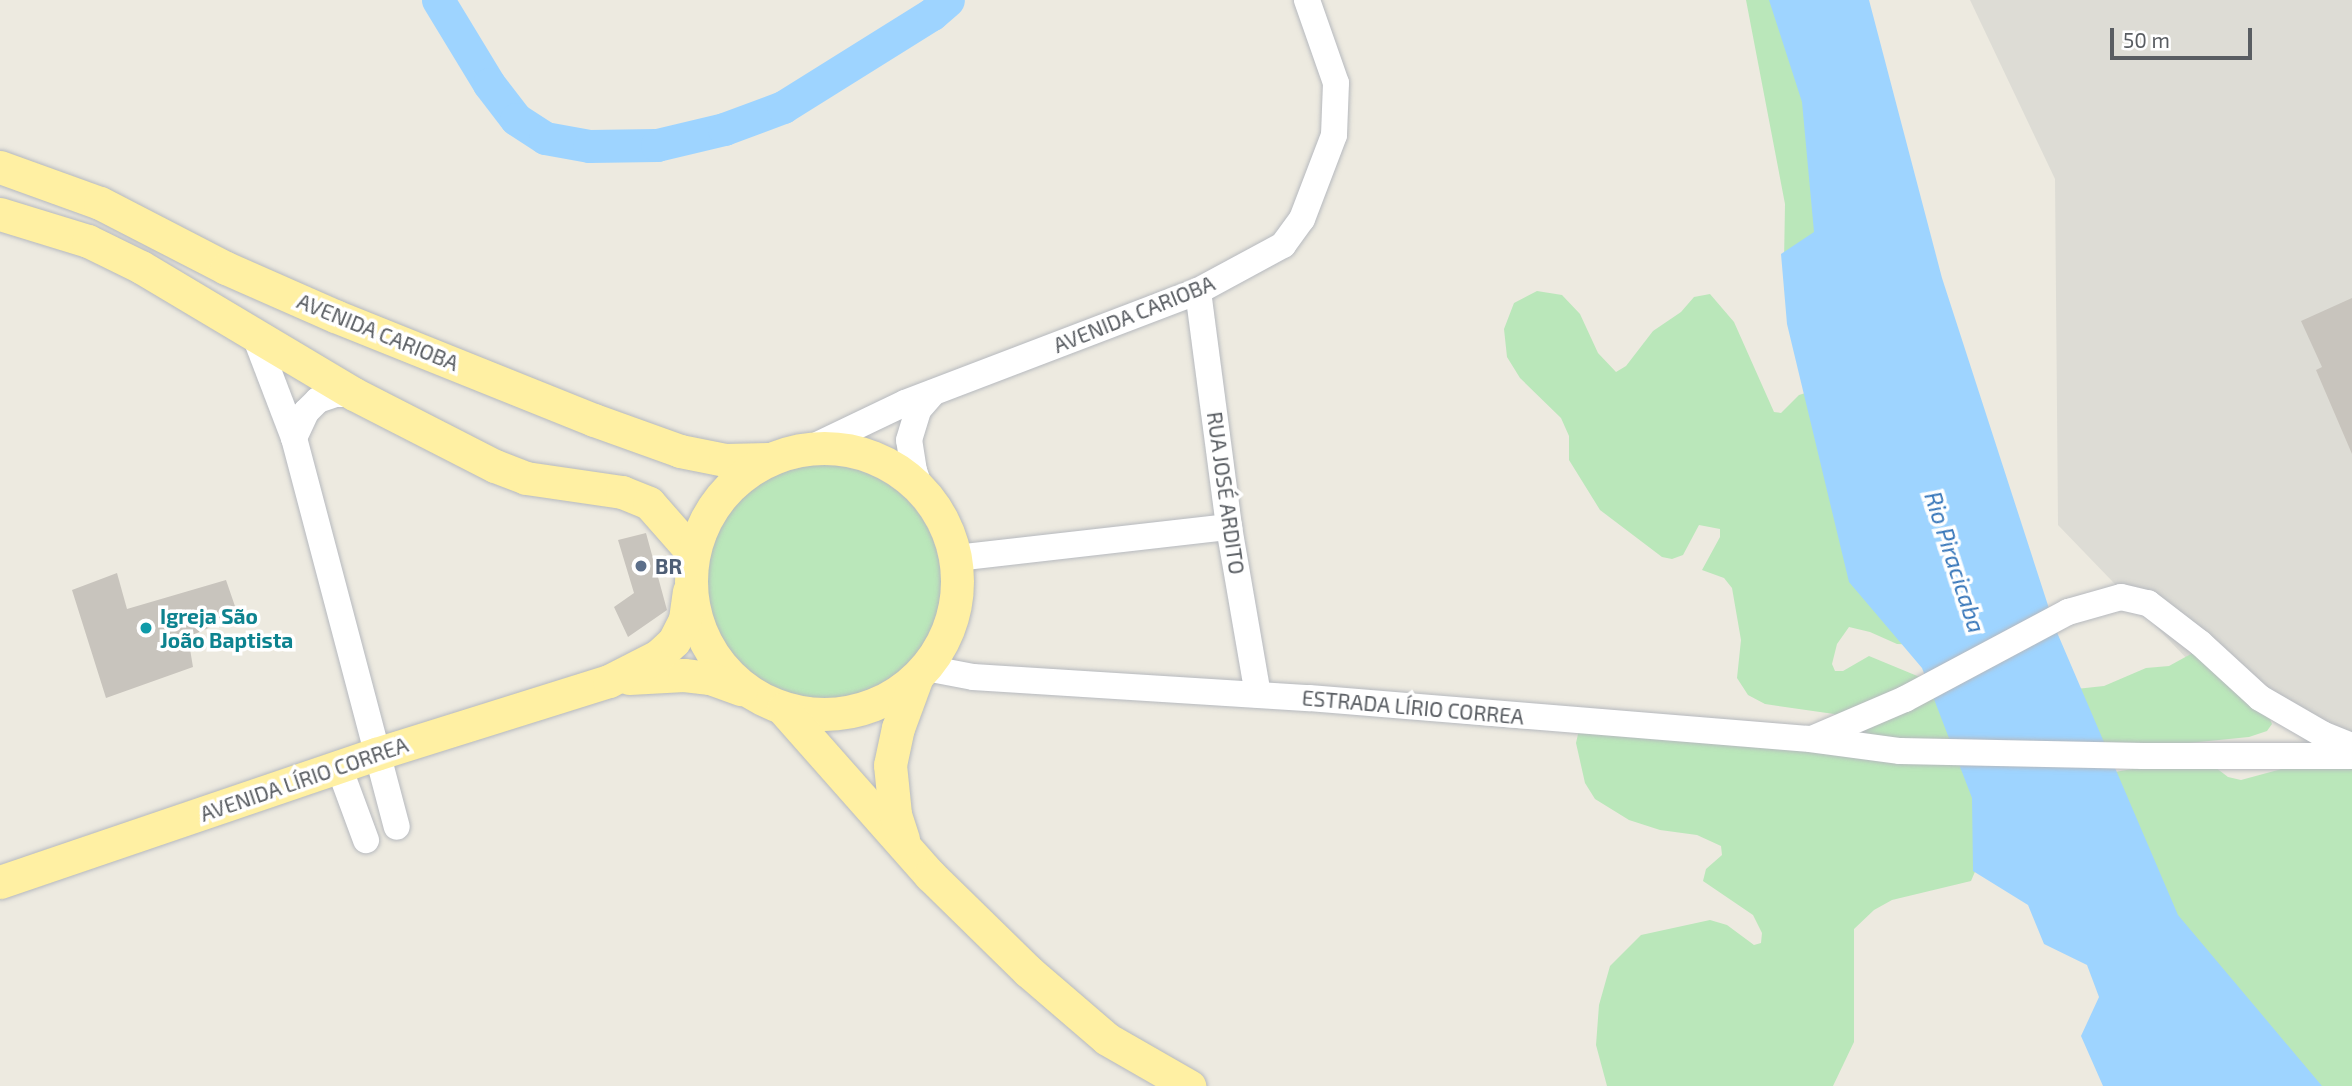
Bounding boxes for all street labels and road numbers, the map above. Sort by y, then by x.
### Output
street label: AVENIDA CARIOBA [1049,270,1219,358]
street label: AVENIDA CARIOBA [293,288,463,376]
street label: RUA JOSÉ ARDITO [1202,409,1250,577]
street label: ESTRADA LÍRIO CORREA [1301,685,1525,729]
street label: AVENIDA LÍRIO CORREA [196,731,412,827]

